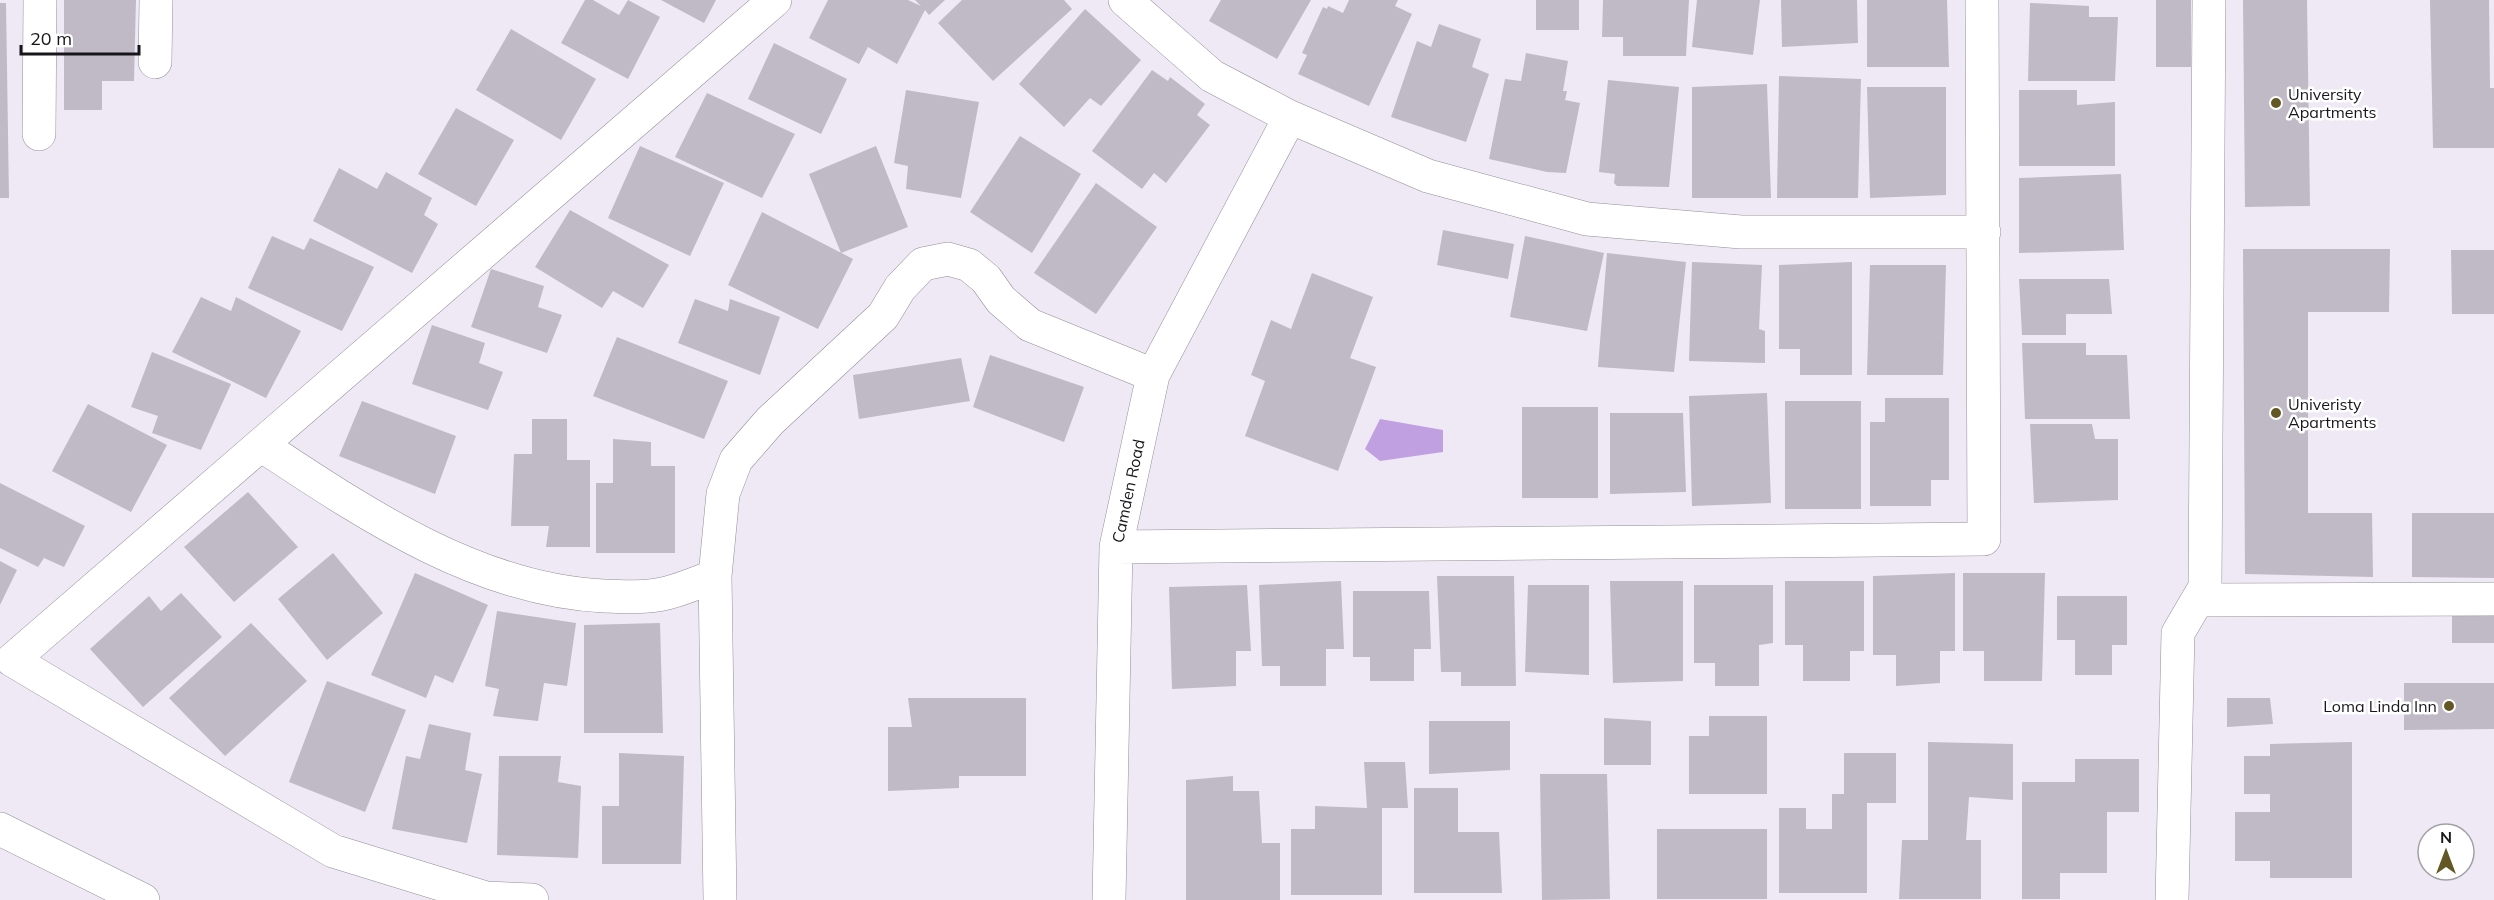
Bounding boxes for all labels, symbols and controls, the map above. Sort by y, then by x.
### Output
scale bar [21,18,140,56]
text: 20 m [30,27,72,50]
place label: University Apartments [2288,84,2377,122]
marker: University Apartments [2269,96,2283,110]
place label: Univeristy Apartments [2288,394,2377,432]
marker: Univeristy Apartments [2269,406,2283,420]
street label: Camden Road [1107,437,1149,545]
place label: Loma Linda Inn [2323,696,2437,716]
marker: Loma Linda Inn [2442,699,2456,713]
north arrow [2416,822,2476,882]
text: N [2440,827,2452,847]

